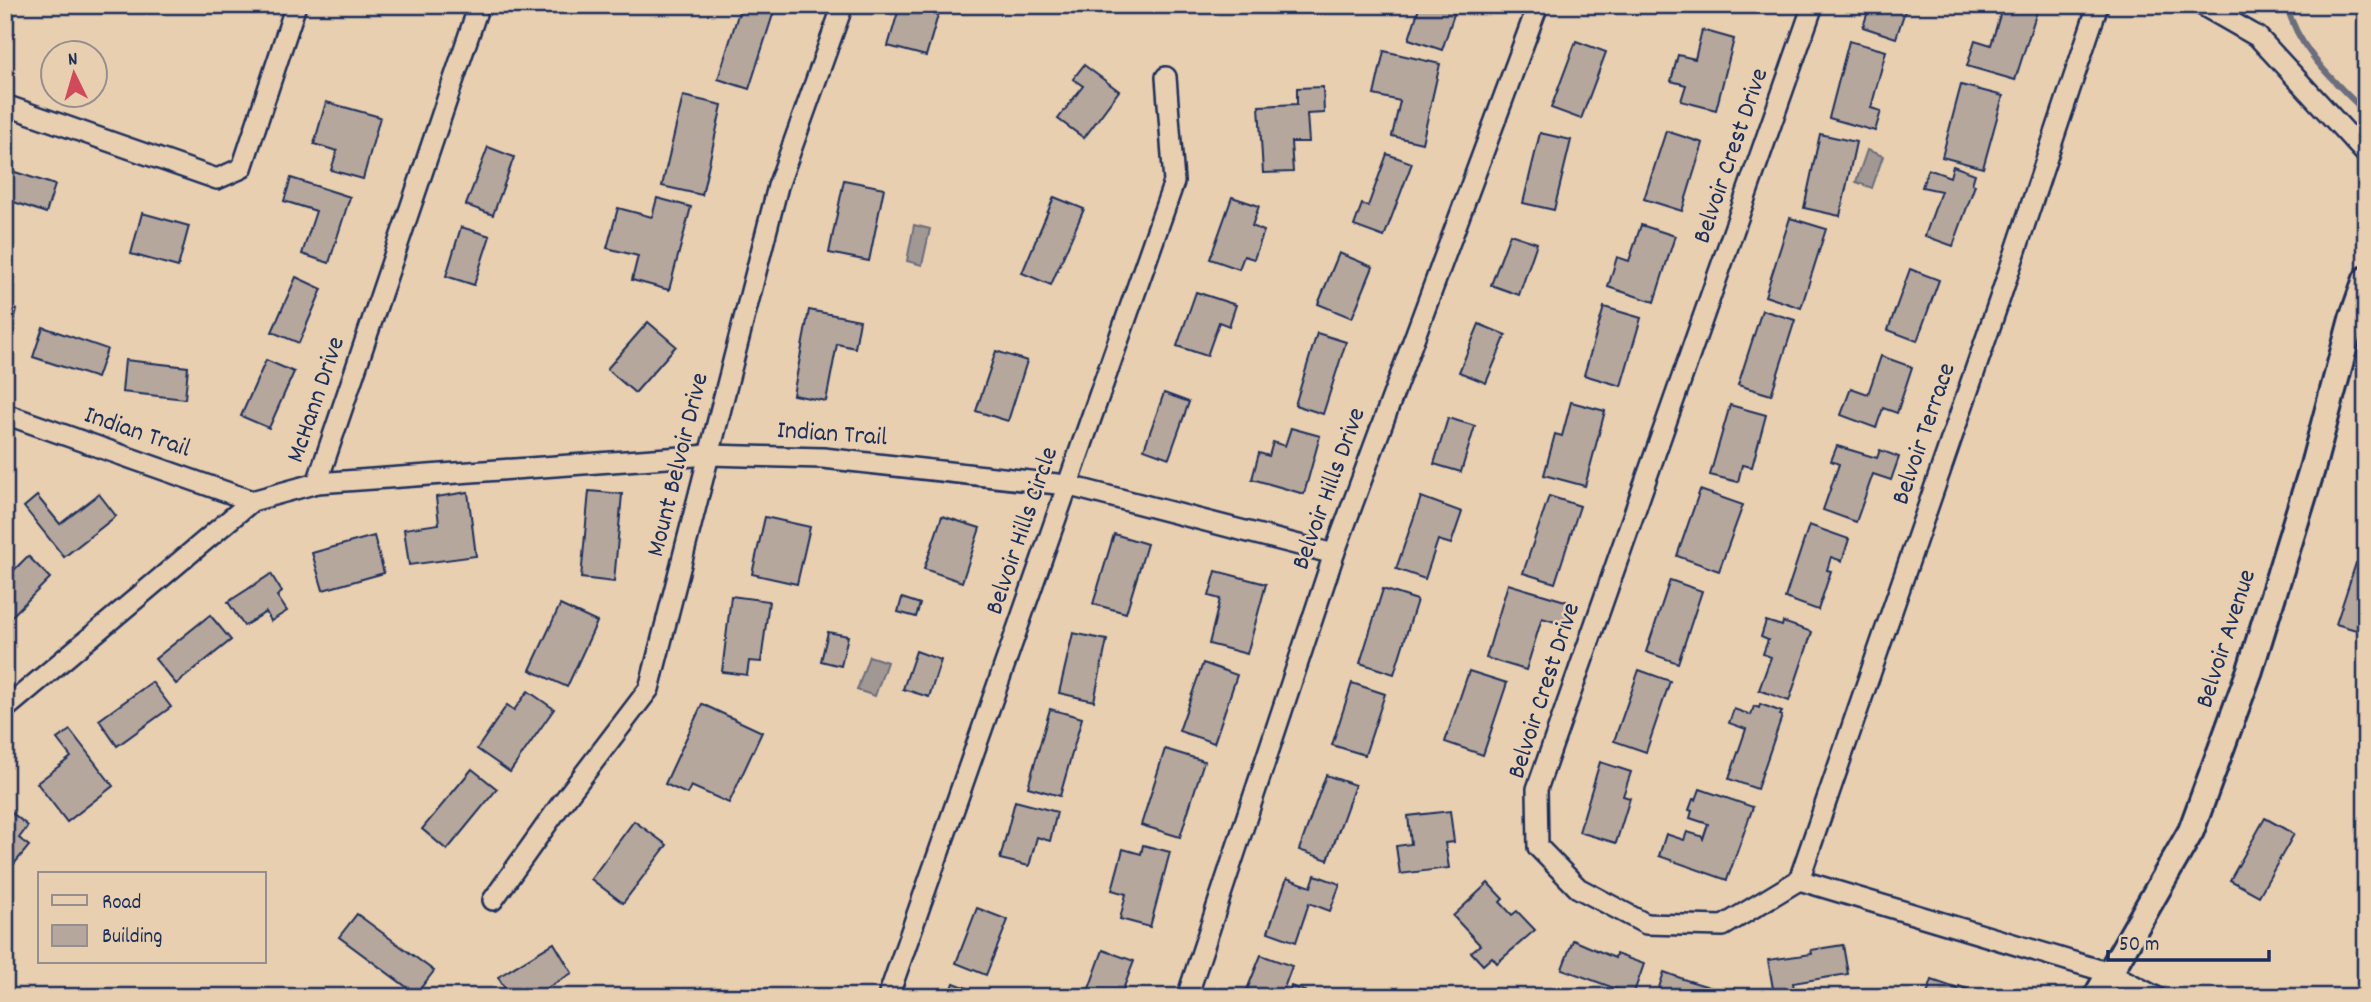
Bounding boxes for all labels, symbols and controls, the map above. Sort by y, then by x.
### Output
north arrow [38,38,108,108]
text: N [67,47,79,74]
street label: Belvoir Crest Drive [1685,63,1779,249]
street label: McHann Drive [278,332,356,468]
street label: Belvoir Terrace [1883,358,1967,510]
street label: Mount Belvoir Drive [638,369,720,561]
street label: Indian Trail [79,398,195,468]
street label: Belvoir Hills Drive [1284,403,1376,575]
street label: Indian Trail [776,413,888,457]
street label: Belvoir Hills Circle [977,442,1069,620]
street label: Belvoir Avenue [2187,565,2267,713]
street label: Belvoir Crest Drive [1499,598,1591,784]
legend [38,872,266,964]
text: Road [102,889,141,919]
scale bar [2108,918,2270,962]
text: Building [102,923,162,953]
text: 50 m [2119,931,2159,961]

